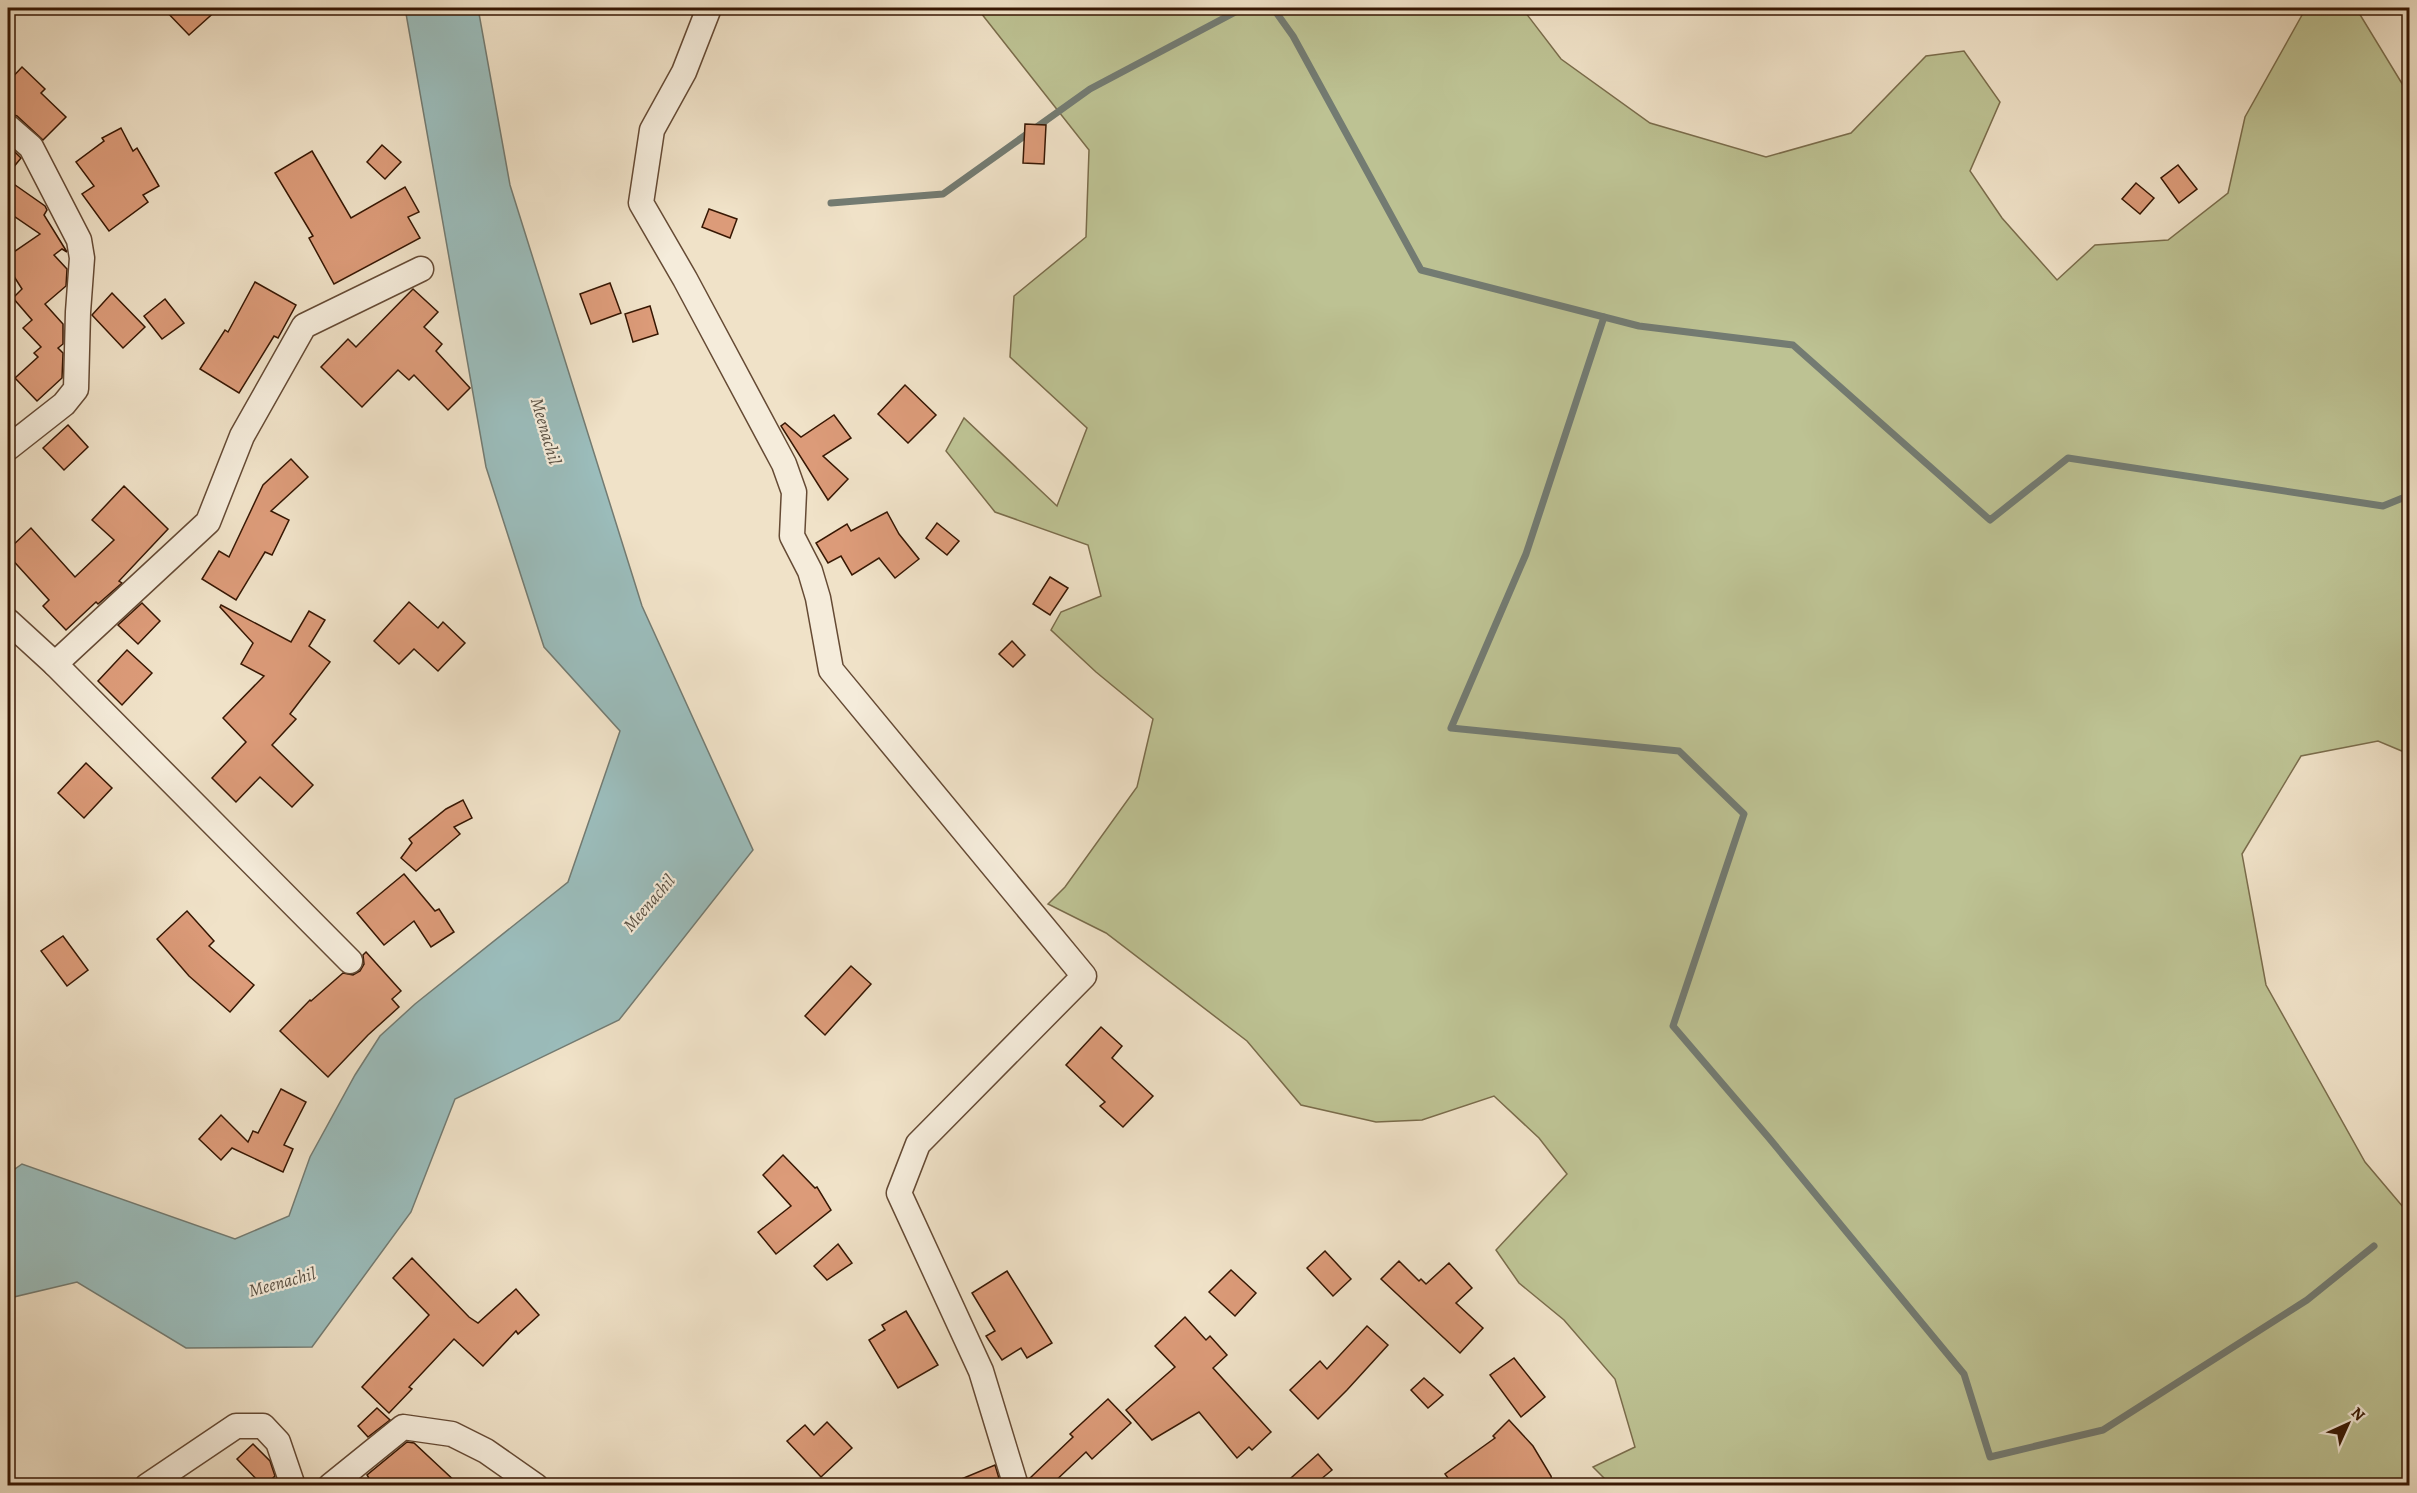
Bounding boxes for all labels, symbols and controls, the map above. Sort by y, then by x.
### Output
water label: Meenachil [525,395,567,468]
water label: Meenachil [617,869,681,937]
water label: Meenachil [246,1261,319,1302]
north arrow [2318,1394,2378,1454]
text: N [2346,1402,2370,1426]

